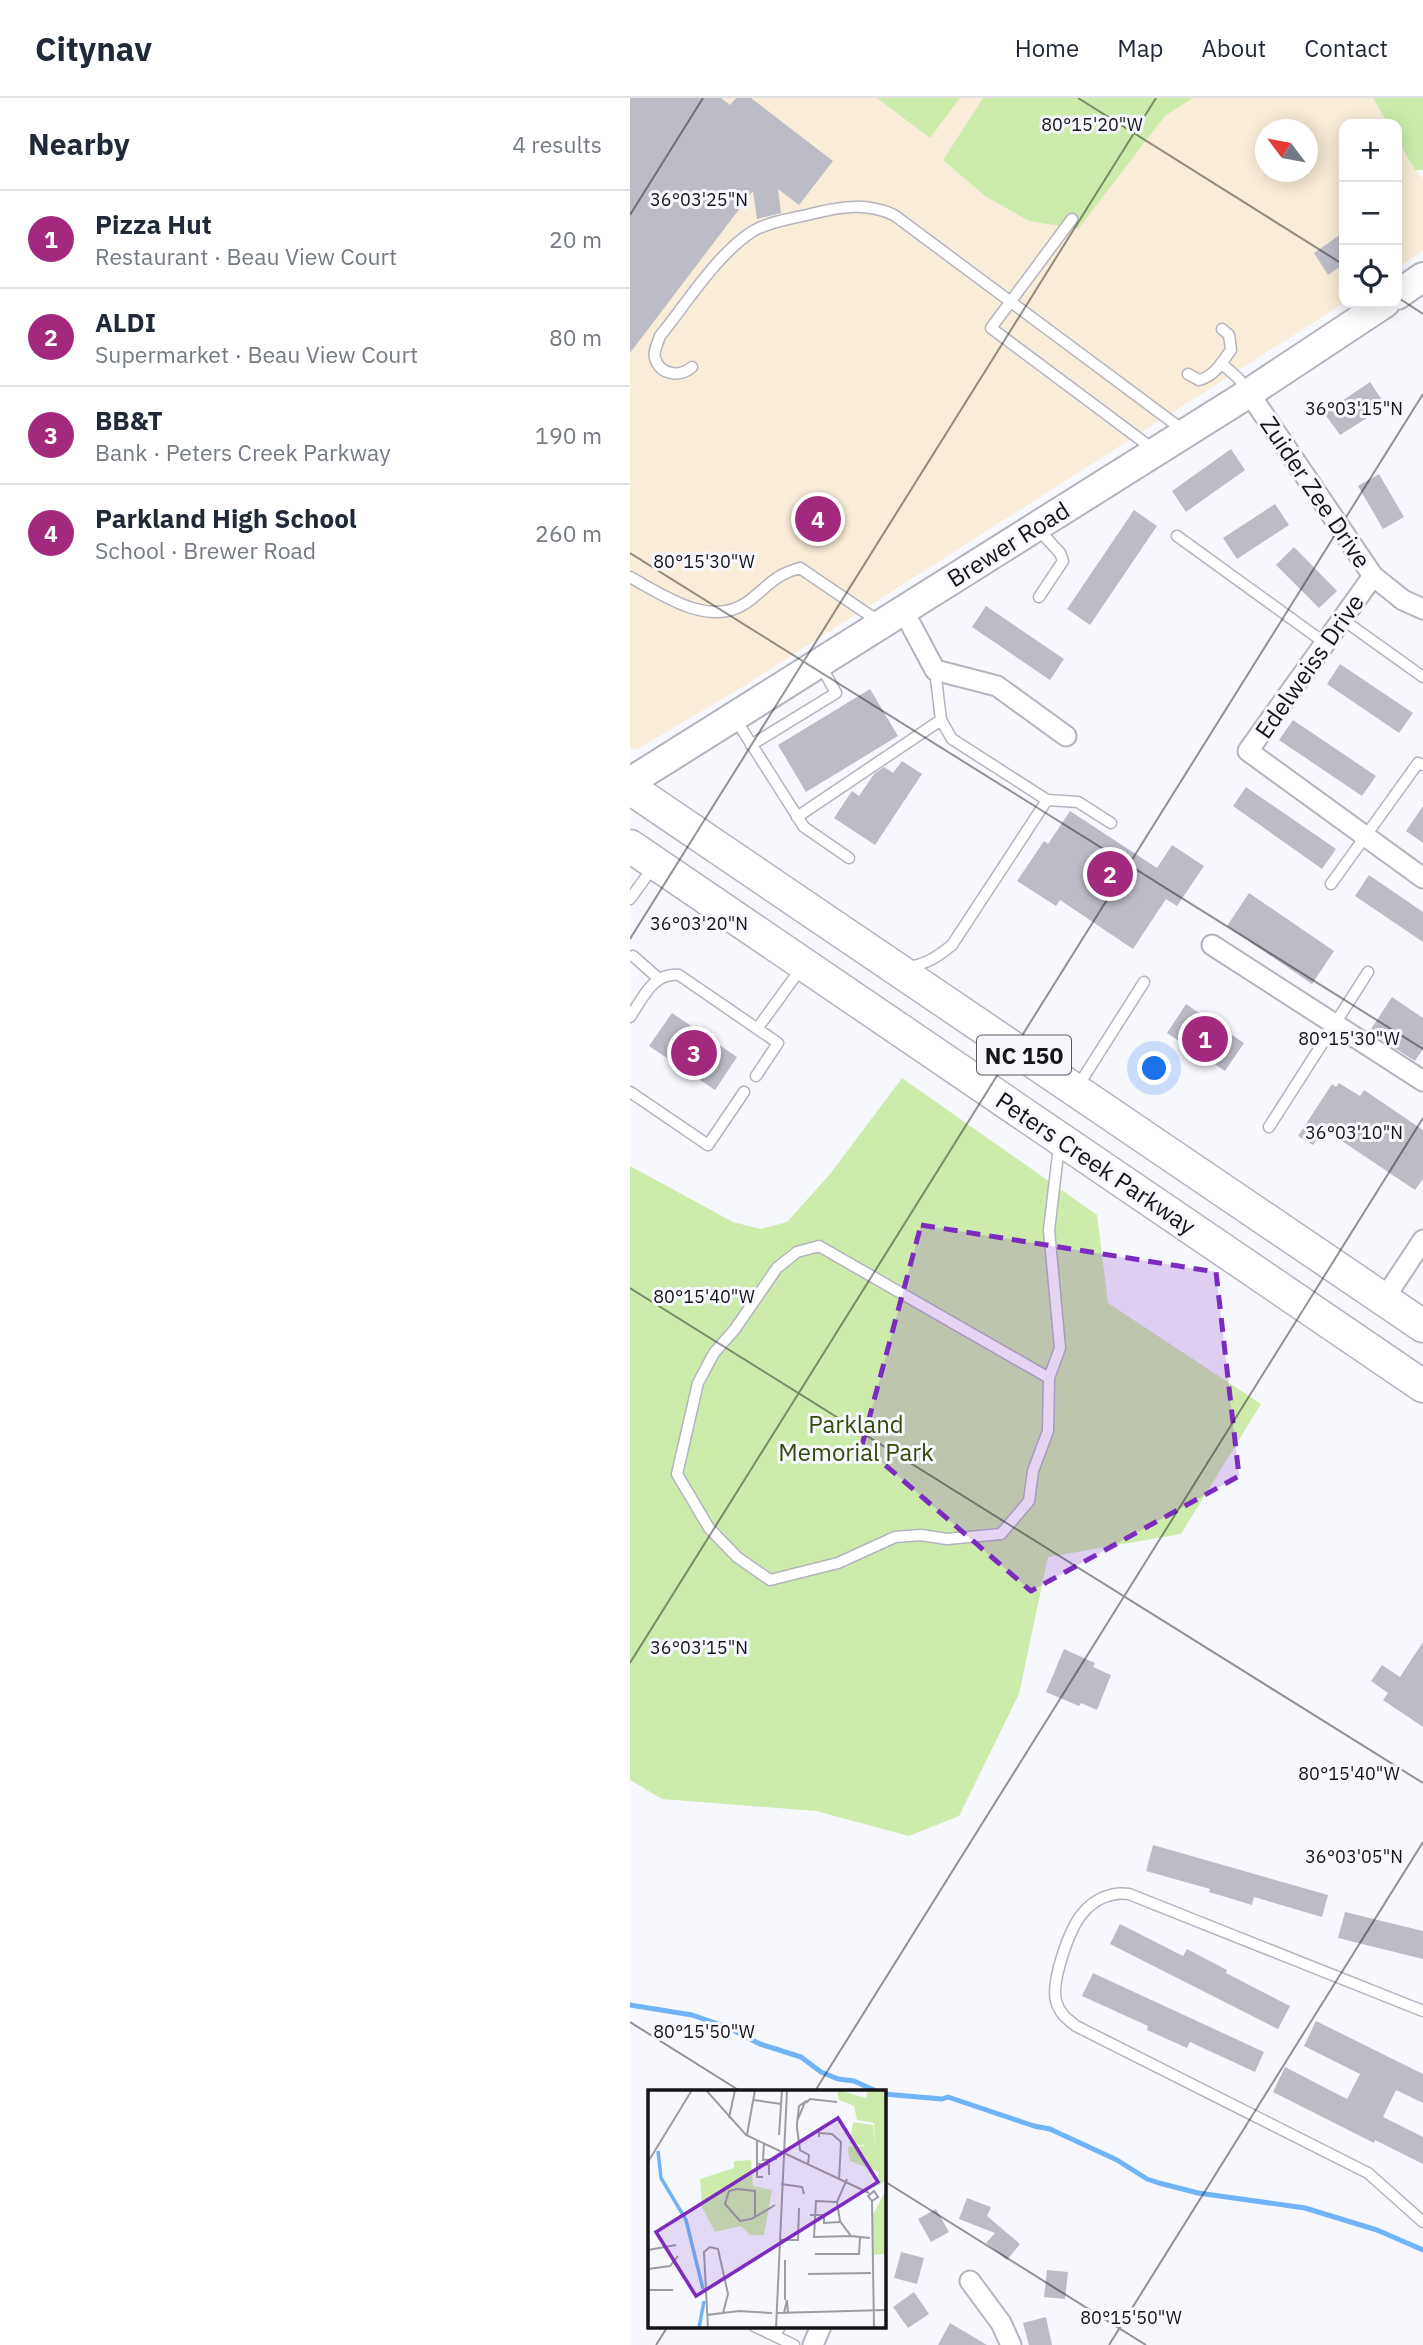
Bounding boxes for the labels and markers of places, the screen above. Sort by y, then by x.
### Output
pin: 4 [795,493,841,545]
pin: 2 [1087,848,1133,900]
pin: 1 [1182,1013,1228,1065]
pin: 3 [671,1027,717,1079]

